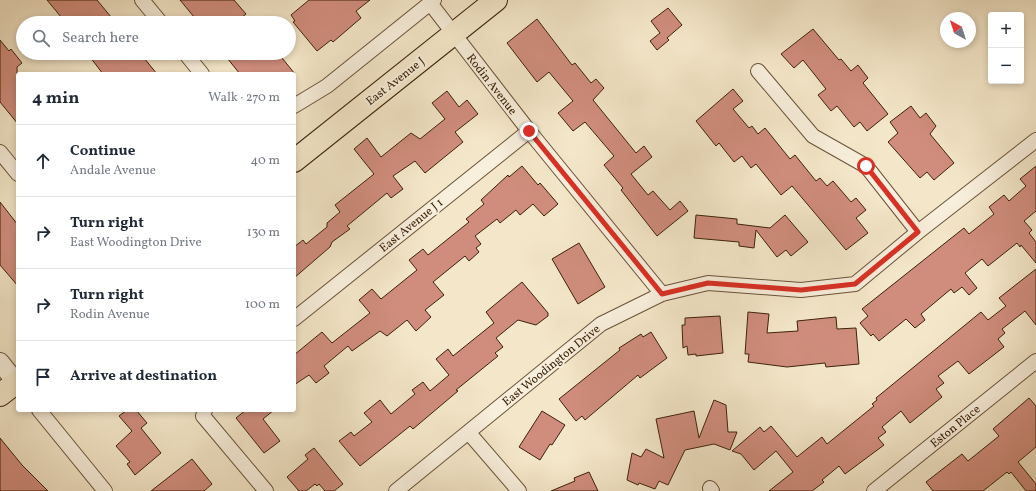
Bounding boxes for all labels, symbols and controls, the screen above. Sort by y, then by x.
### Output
north arrow [940,12,976,48]
map controls [988,12,1024,84]
button: + [988,12,1024,48]
search box [16,16,296,60]
icon: search [30,27,52,49]
text: Search here [62,28,139,49]
button: − [988,48,1024,84]
street label: Rodin Avenue [462,51,520,119]
street label: East Avenue J [363,54,428,110]
text: 4 min [32,87,79,110]
text: Walk · 270 m [208,89,280,107]
route end [520,122,538,140]
text: Continue [70,141,135,162]
icon: ahead [32,150,54,172]
text: 40 m [251,152,280,170]
route start [857,157,875,175]
text: Andale Avenue [70,162,156,180]
street label: East Avenue J 1 [376,195,447,256]
text: Turn right [70,213,144,234]
icon: right [32,222,54,244]
text: 130 m [247,224,280,242]
text: East Woodington Drive [70,234,202,252]
text: Turn right [70,285,144,306]
icon: right [32,294,54,316]
text: 100 m [245,296,280,314]
text: Rodin Avenue [70,306,150,324]
street label: East Woodington Drive [499,321,604,410]
icon: arrive [32,366,54,388]
text: Arrive at destination [70,366,217,387]
street label: Eston Place [927,401,984,452]

